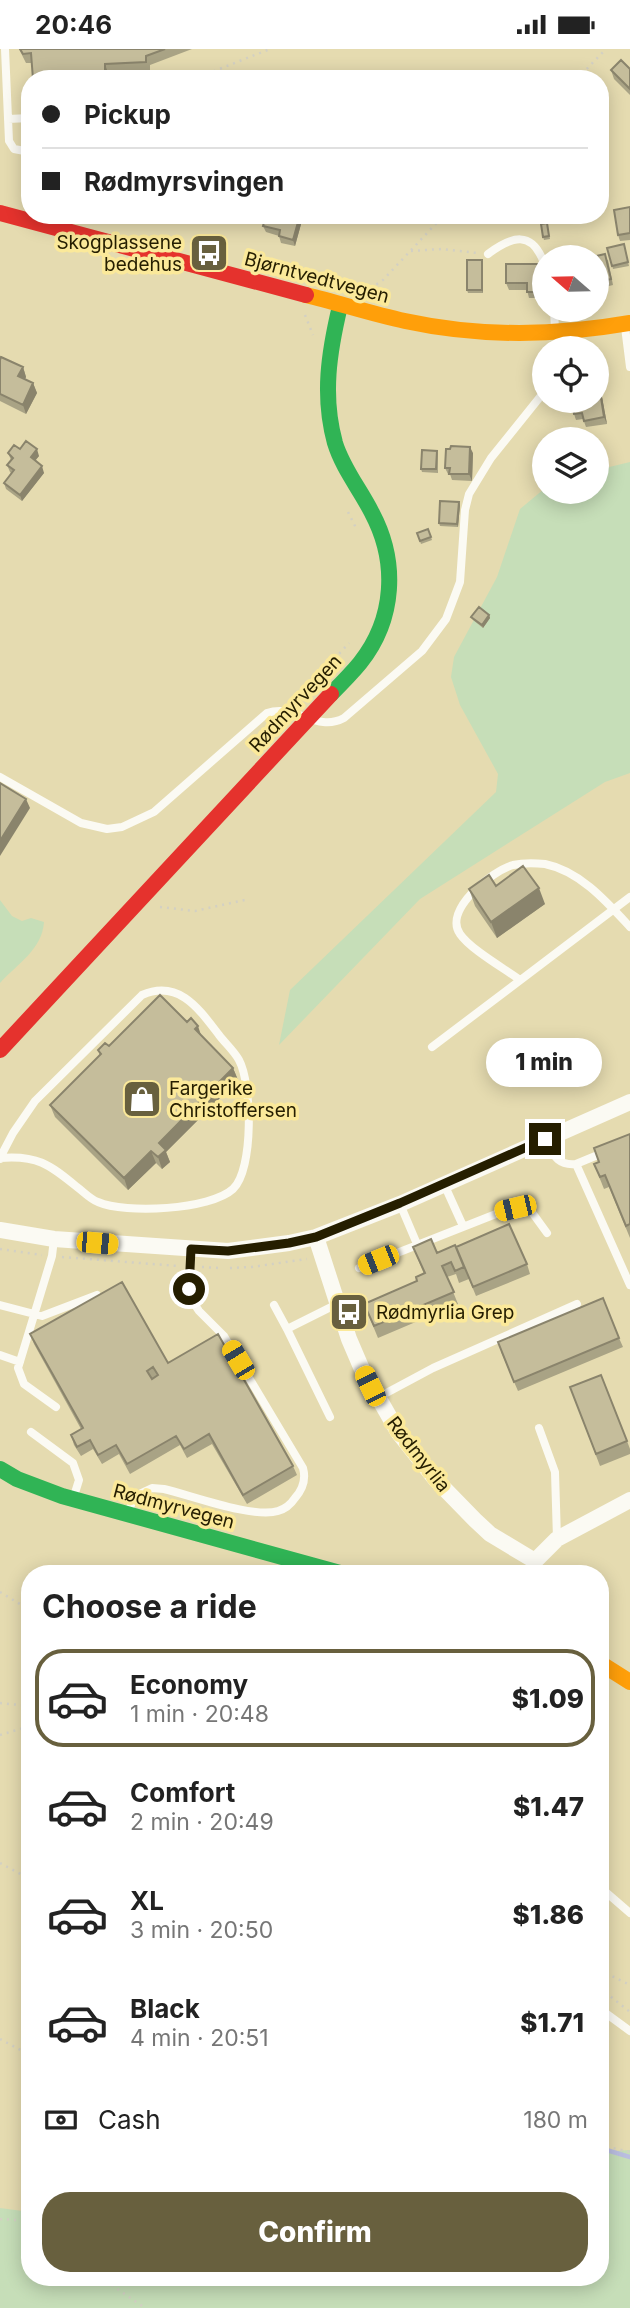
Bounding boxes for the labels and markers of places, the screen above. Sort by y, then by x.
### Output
place label: Skogplassene bedehus [56,231,182,276]
bus stop icon: Skogplassene bedehus [188,232,230,274]
place label: Fargerike Christoffersen [169,1077,297,1122]
shop icon: Fargerike Christoffersen [121,1078,163,1120]
bus stop icon: Rødmyrlia Grep [328,1291,370,1333]
place label: Rødmyrlia Grep [376,1301,514,1324]

